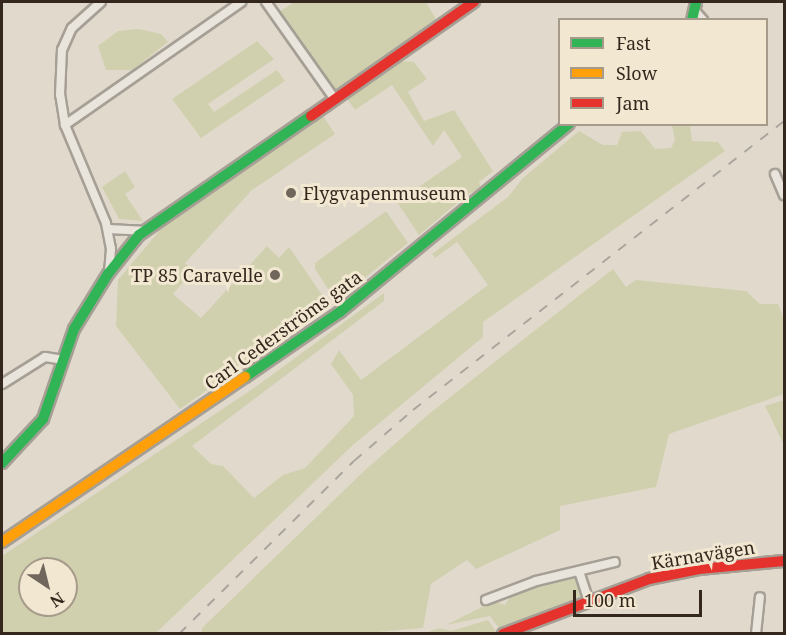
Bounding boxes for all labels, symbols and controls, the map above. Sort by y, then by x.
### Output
legend [558,18,768,126]
text: Fast [616,31,651,55]
text: Slow [616,61,657,85]
text: Jam [616,91,650,115]
place label: Flygvapenmuseum [303,182,467,204]
marker: Flygvapenmuseum [284,186,298,200]
place label: TP 85 Caravelle [131,264,263,286]
street label: Carl Cederströms gata [200,266,366,394]
marker: TP 85 Caravelle [268,268,282,282]
street label: Kärnavägen [650,536,756,574]
north arrow [18,557,78,617]
scale bar [576,578,705,616]
text: N [46,587,69,613]
text: 100 m [584,588,636,612]

